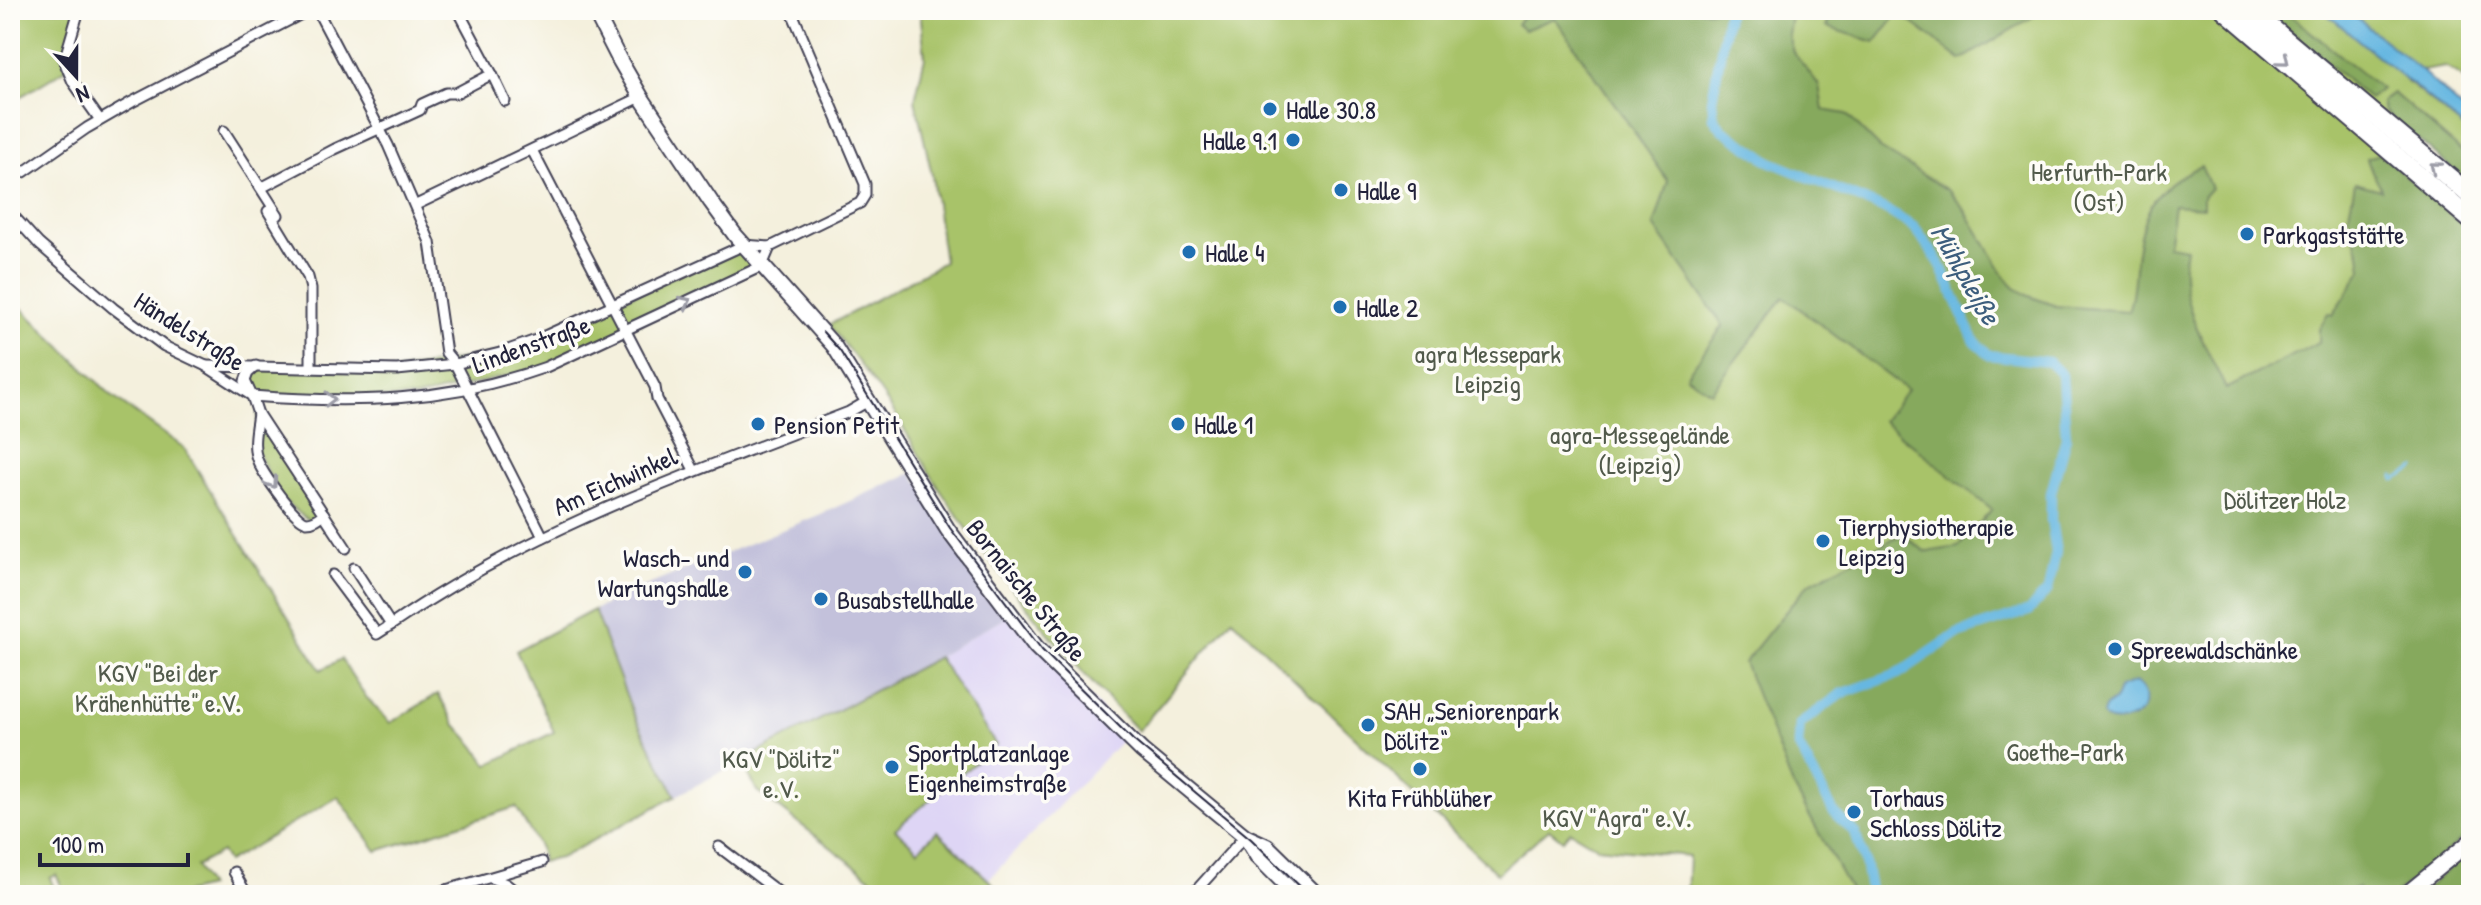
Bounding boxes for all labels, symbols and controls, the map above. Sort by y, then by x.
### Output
north arrow [36,36,116,116]
one-way arrow [2275,50,2290,65]
text: N [72,79,94,111]
place label: Halle 30.8 [1286,92,1376,127]
marker: Halle 30.8 [1261,100,1279,118]
place label: Halle 9.1 [1203,123,1277,158]
marker: Halle 9.1 [1284,131,1302,149]
park label: Herfurth-Park (Ost) [2031,154,2167,219]
one-way arrow [2430,162,2445,176]
place label: Halle 9 [1357,173,1416,208]
marker: Halle 9 [1332,181,1350,199]
water label: Mühlpleiße [1922,217,2011,333]
place label: Parkgaststätte [2263,217,2405,252]
marker: Parkgaststätte [2238,225,2256,243]
place label: Halle 4 [1205,235,1265,270]
marker: Halle 4 [1180,243,1198,261]
street label: Händelstraße [128,283,252,379]
place label: Halle 2 [1356,290,1418,325]
one-way arrow [677,296,692,312]
marker: Halle 2 [1331,298,1349,316]
street label: Lindenstraße [467,307,595,381]
park label: agra Messepark Leipzig [1415,336,1561,401]
one-way arrow [324,390,337,408]
place label: Pension Petit [774,407,900,442]
place label: Halle 1 [1194,407,1253,442]
marker: Pension Petit [749,415,767,433]
marker: Halle 1 [1169,415,1187,433]
park label: agra-Messegelände (Leipzig) [1550,417,1730,482]
street label: Am Eichwinkel [547,438,683,524]
one-way arrow [262,474,277,489]
park label: Dölitzer Holz [2224,482,2346,517]
place label: Tierphysiotherapie Leipzig [1839,509,2014,574]
street label: Bornaische Straße [959,511,1095,669]
marker: Tierphysiotherapie Leipzig [1814,532,1832,550]
place label: Wasch- und Wartungshalle [597,540,729,605]
marker: Wasch- und Wartungshalle [736,563,754,581]
place label: Busabstellhalle [837,582,975,617]
marker: Busabstellhalle [812,590,830,608]
place label: Spreewaldschänke [2131,632,2298,667]
marker: Spreewaldschänke [2106,640,2124,658]
park label: KGV "Bei der Krähenhütte" e.V. [75,655,241,720]
place label: SAH „Seniorenpark Dölitz“ [1384,693,1559,758]
marker: SAH „Seniorenpark Dölitz“ [1359,716,1377,734]
park label: Goethe-Park [2006,734,2124,769]
place label: Sportplatzanlage Eigenheimstraße [908,735,1070,800]
park label: KGV "Dölitz" e.V. [722,741,840,806]
marker: Sportplatzanlage Eigenheimstraße [883,758,901,776]
marker: Kita Frühblüher [1411,760,1429,778]
place label: Kita Frühblüher [1348,780,1492,815]
place label: Torhaus Schloss Dölitz [1870,780,2002,845]
park label: KGV "Agra" e.V. [1543,800,1691,835]
marker: Torhaus Schloss Dölitz [1845,803,1863,821]
scale bar [40,817,188,867]
text: 100 m [52,828,104,860]

